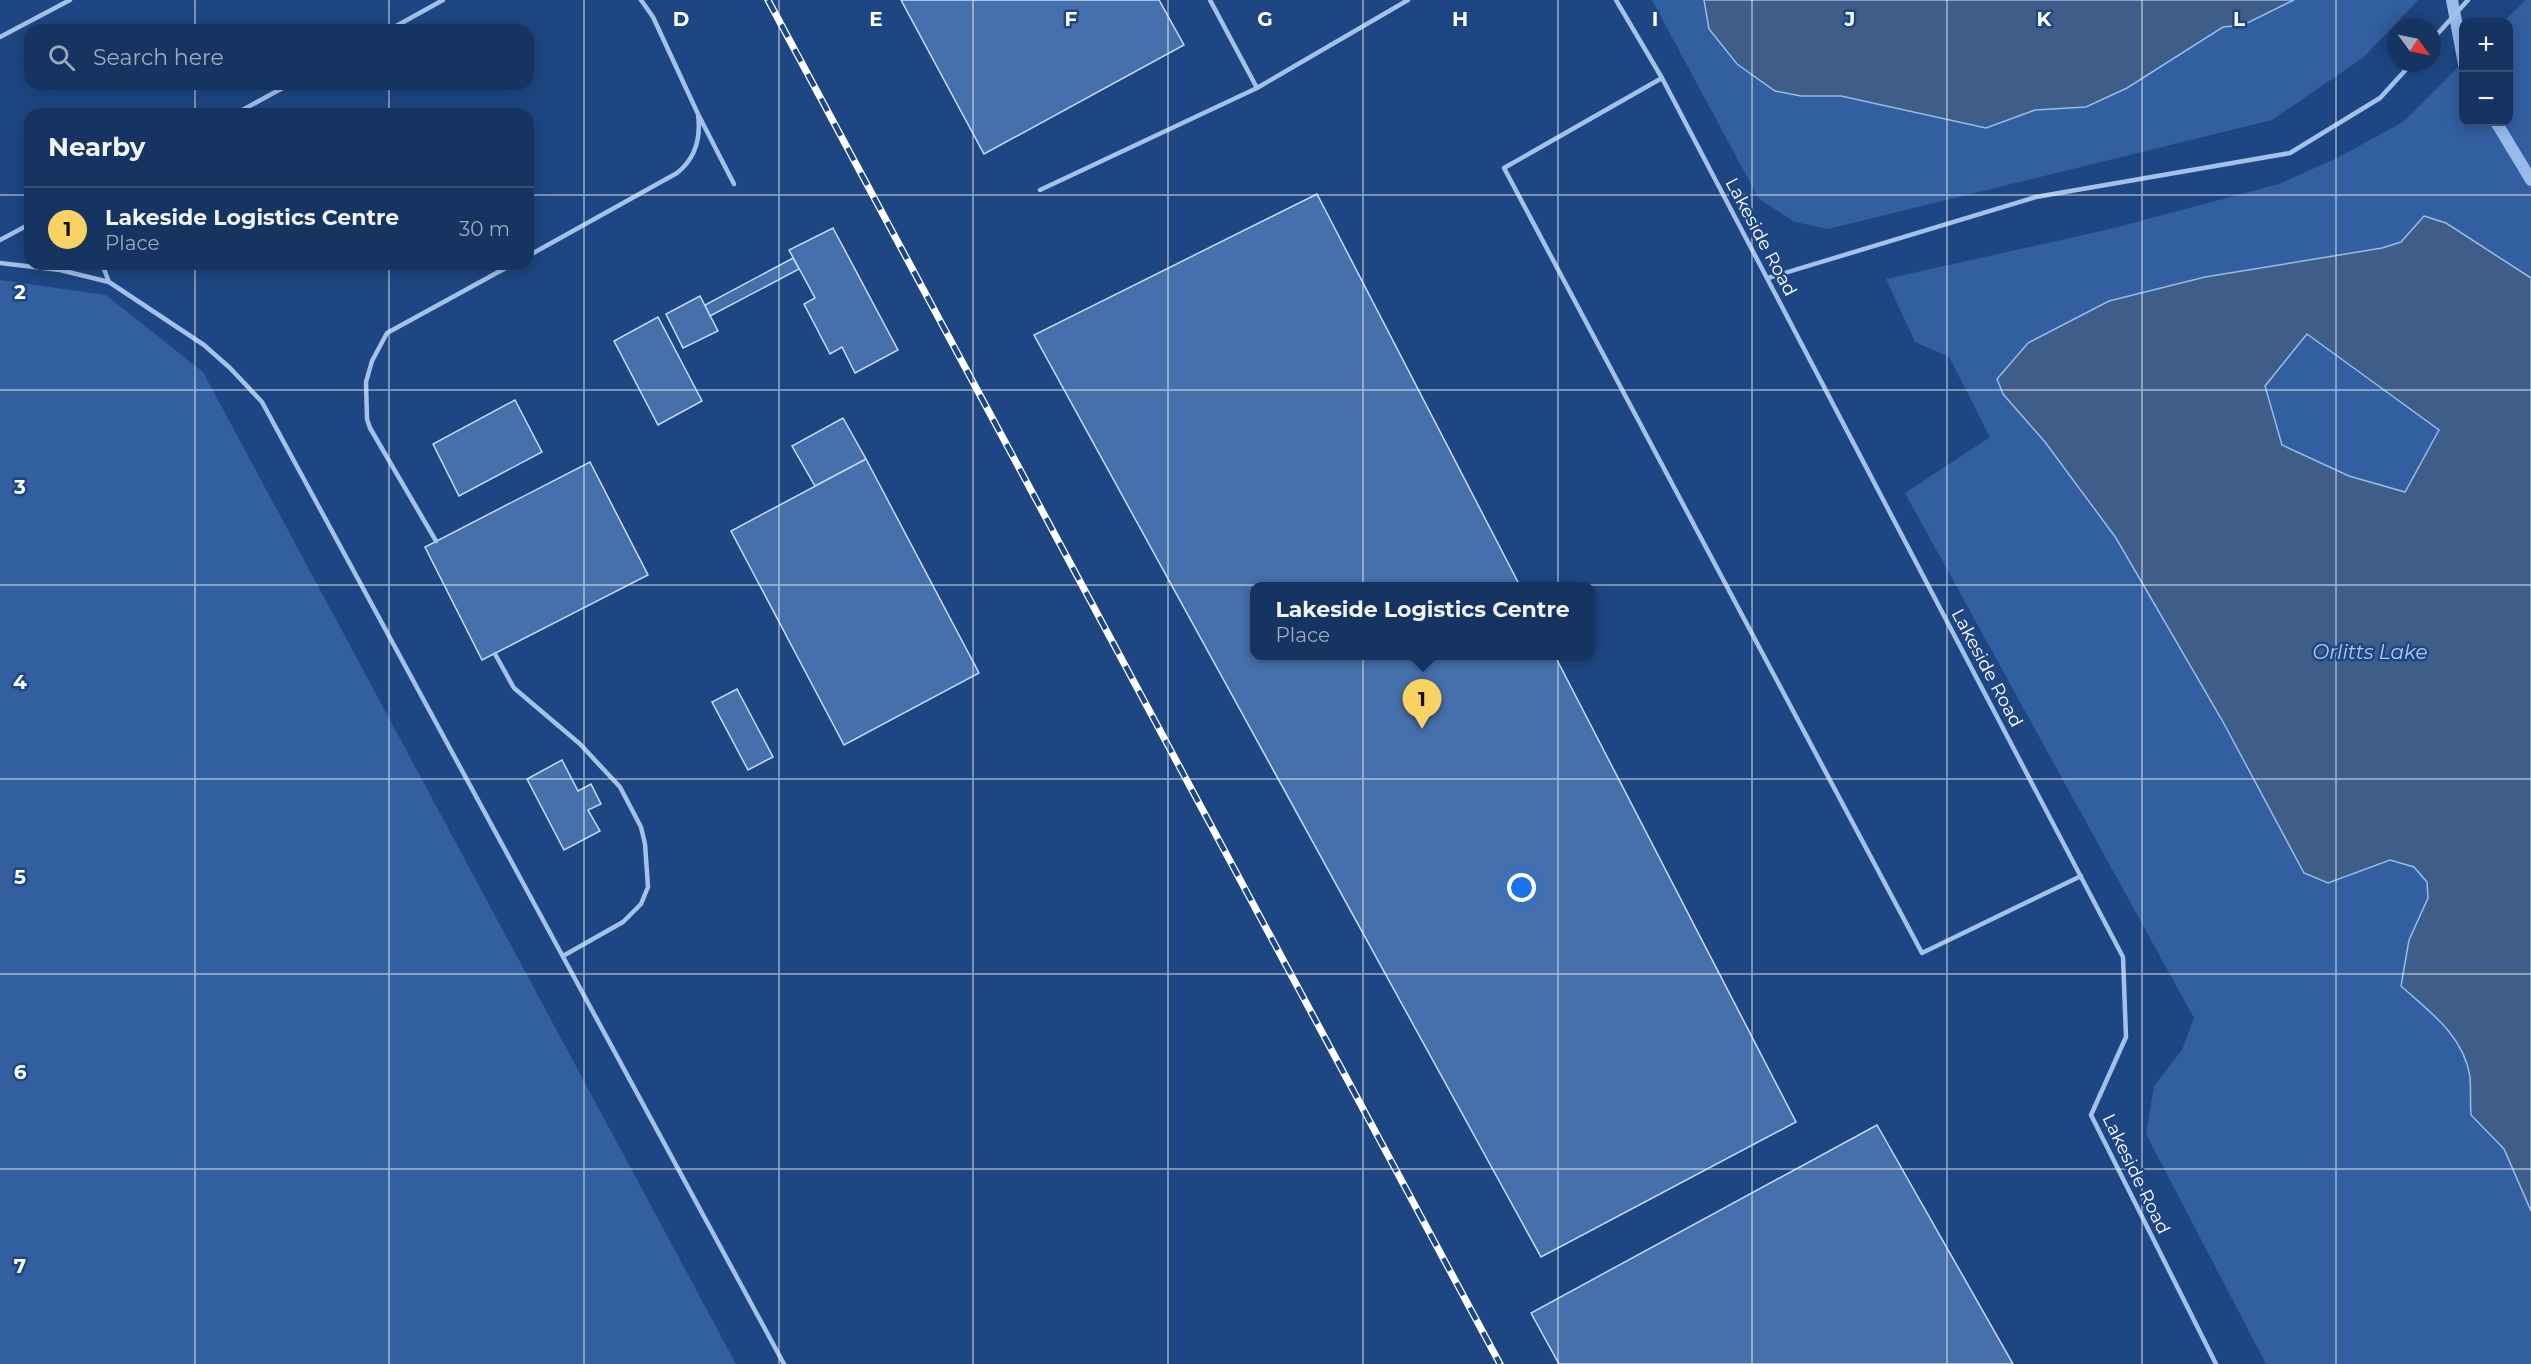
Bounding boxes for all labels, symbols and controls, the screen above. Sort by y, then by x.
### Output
text: D [673,7,689,31]
text: E [869,7,883,31]
text: F [1065,7,1078,31]
text: G [1257,7,1273,31]
text: H [1452,7,1468,31]
text: I [1652,7,1658,31]
text: J [1844,7,1855,31]
text: K [2037,7,2053,31]
text: L [2233,7,2245,31]
north arrow [2387,18,2441,72]
map controls [2459,18,2513,126]
button: + [2459,18,2513,72]
search box [24,24,534,90]
icon: search [45,41,78,74]
text: Search here [93,44,224,71]
button: − [2459,72,2513,126]
text: Nearby [48,131,145,163]
street label: Lakeside Road [1721,174,1801,300]
text: Lakeside Logistics Centre [105,204,399,231]
text: 1 [64,217,71,241]
text: 30 m [459,217,510,241]
text: Place [105,231,160,255]
text: 2 [14,280,26,304]
text: 3 [13,475,26,499]
popup [1250,582,1595,660]
text: Lakeside Logistics Centre [1275,596,1570,623]
street label: Lakeside Road [1947,605,2027,731]
text: Place [1275,623,1330,647]
water label: Orlitts Lake [2312,640,2428,664]
text: 4 [13,670,27,694]
pin: 1 [1402,680,1442,729]
text: 5 [14,865,26,889]
your location [1507,873,1536,902]
text: 6 [14,1060,27,1084]
street label: Lakeside Road [2097,1110,2175,1238]
text: 7 [14,1254,26,1278]

